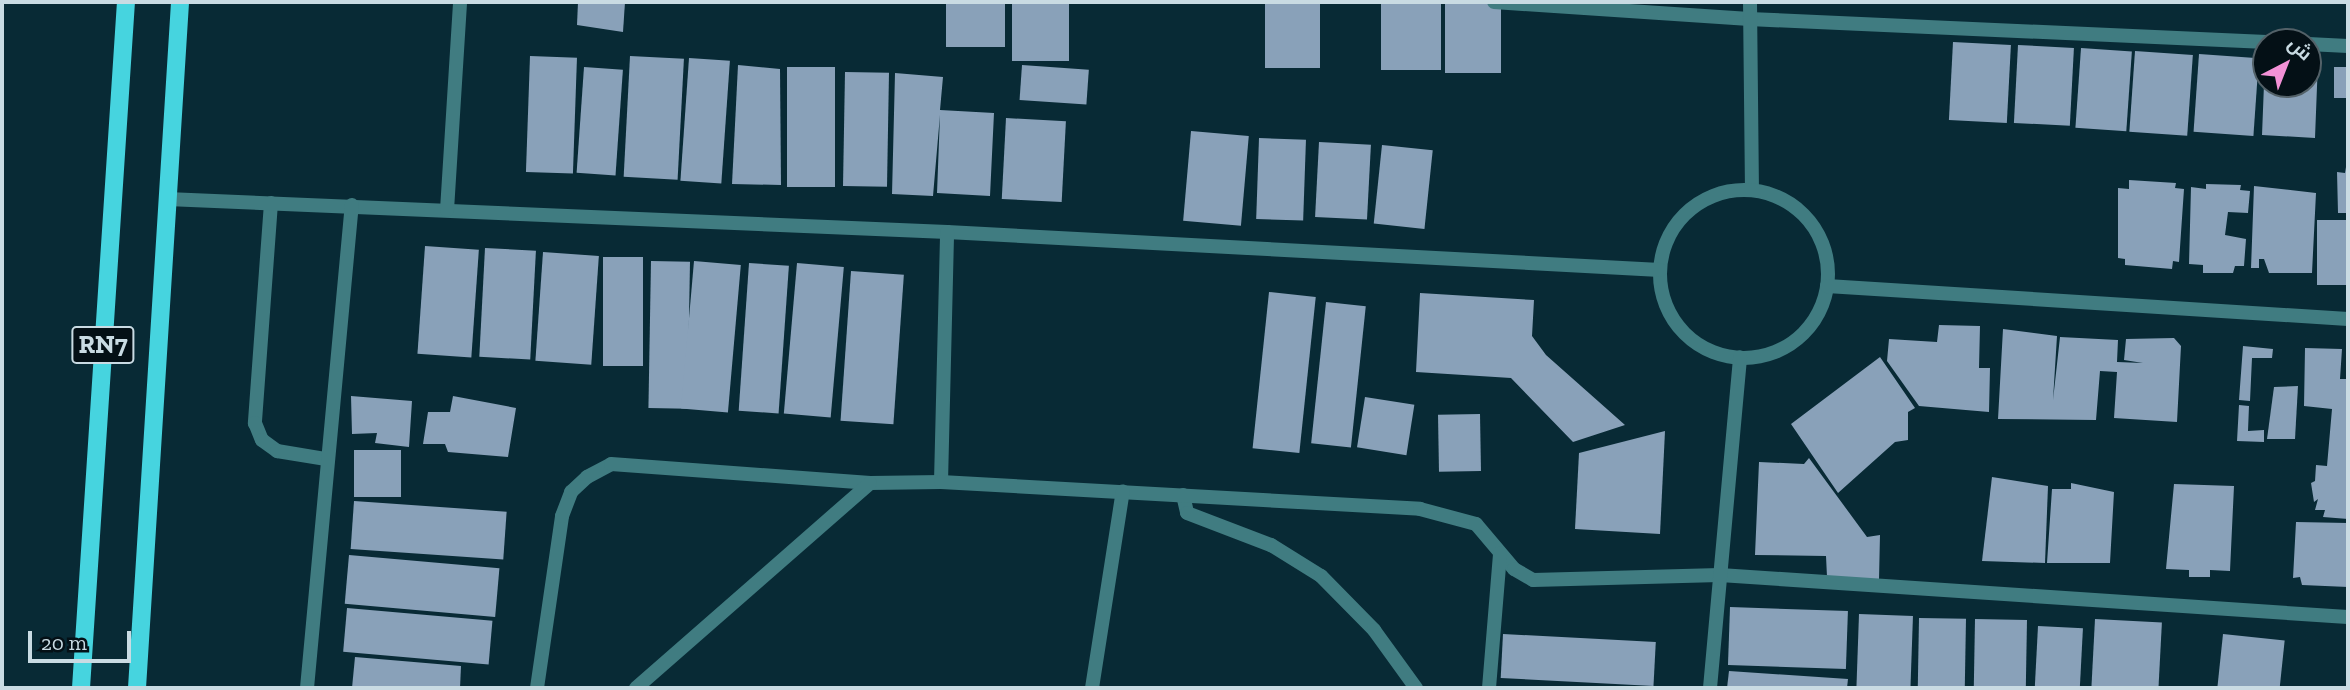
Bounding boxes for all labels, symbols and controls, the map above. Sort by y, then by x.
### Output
north arrow [2252,28,2322,98]
text: ش [2283,32,2317,65]
road number: RN7 [70,322,136,368]
scale bar [32,616,135,660]
text: 20 m [41,630,87,655]

